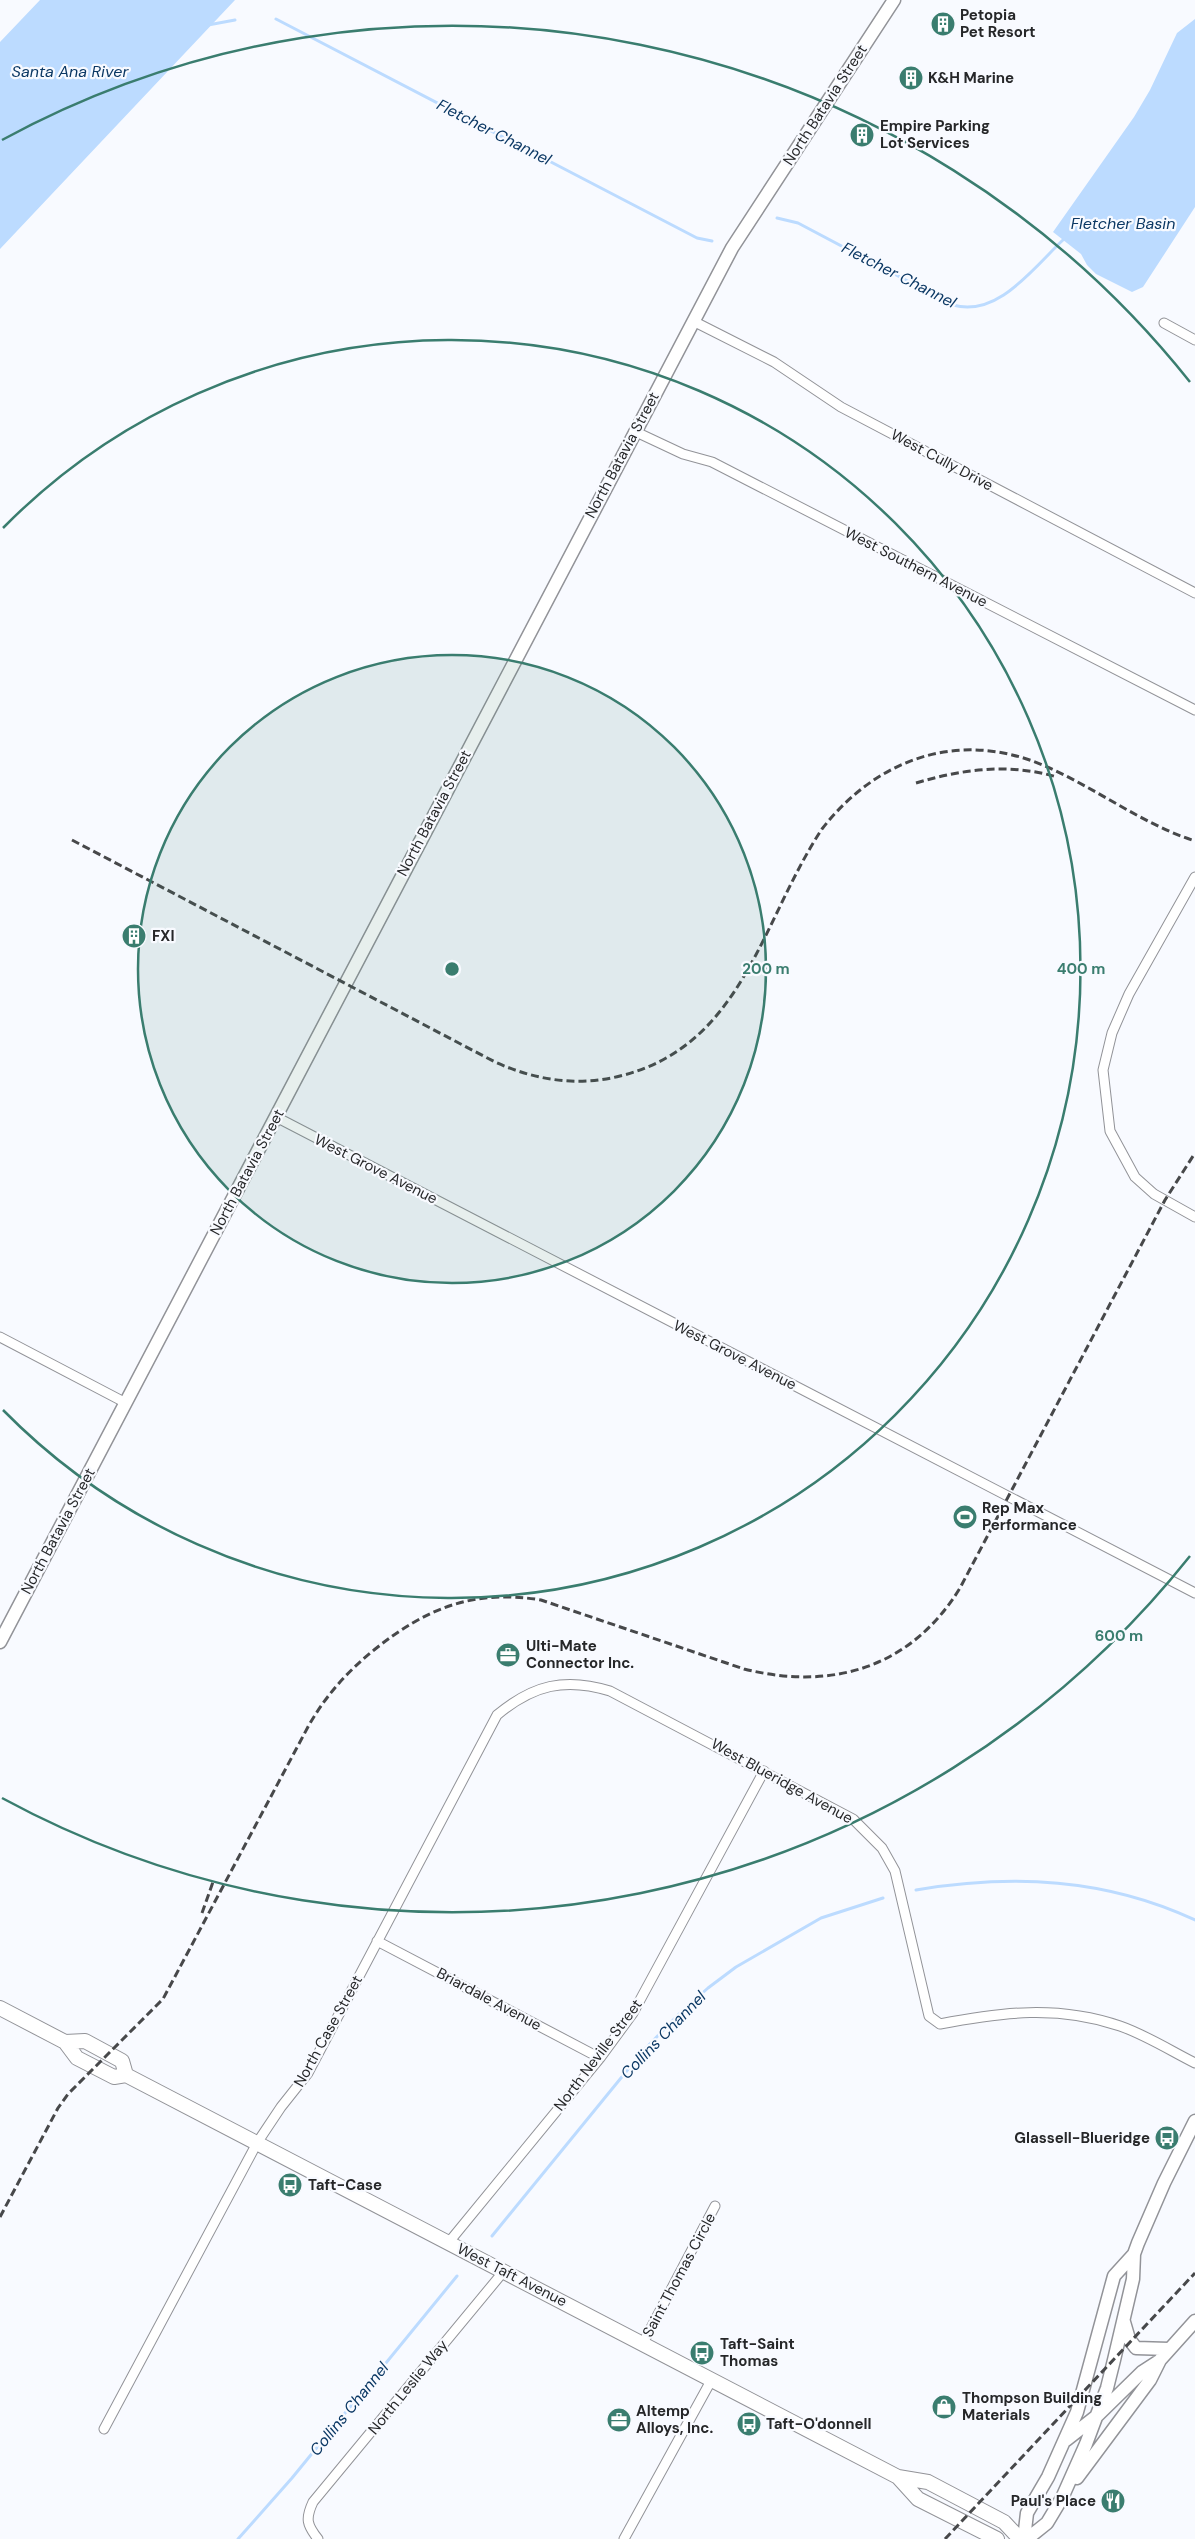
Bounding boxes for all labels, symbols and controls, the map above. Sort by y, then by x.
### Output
place label: Petopia Pet Resort [960,5,1036,42]
building icon: Petopia Pet Resort [930,11,956,37]
street label: North Batavia Street [778,41,872,169]
water label: Santa Ana River [12,61,129,82]
building icon: K&H Marine [898,65,924,91]
place label: K&H Marine [928,68,1014,88]
water label: Fletcher Channel [433,94,555,170]
place label: Empire Parking Lot Services [880,116,990,153]
building icon: Empire Parking Lot Services [849,122,875,148]
water label: Fletcher Basin [1071,213,1175,234]
water label: Fletcher Channel [838,237,960,313]
street label: North Batavia Street [580,388,664,522]
street label: West Cully Drive [887,425,997,495]
street label: West Southern Avenue [841,522,991,612]
street label: North Batavia Street [392,746,476,880]
building icon: FXI [121,923,147,949]
place label: FXI [152,926,174,946]
text: 200 m [742,959,790,979]
text: 400 m [1057,959,1105,979]
centre of rings [443,960,461,978]
street label: North Batavia Street [205,1105,289,1239]
street label: West Grove Avenue [311,1129,441,1209]
street label: West Grove Avenue [670,1315,800,1395]
street label: North Batavia Street [16,1464,100,1598]
place label: Rep Max Performance [982,1498,1077,1535]
sports icon: Rep Max Performance [952,1504,978,1530]
text: 600 m [1095,1626,1143,1646]
place label: Ulti-Mate Connector Inc. [526,1636,634,1673]
office icon: Ulti-Mate Connector Inc. [495,1642,521,1668]
street label: West Blueridge Avenue [708,1734,856,1828]
street label: Briardale Avenue [433,1963,545,2035]
street label: North Case Street [289,1971,367,2090]
water label: Collins Channel [616,1986,711,2083]
street label: North Neville Street [549,1995,647,2115]
bus stop icon: Glassell-Blueridge [1154,2125,1180,2151]
place label: Glassell-Blueridge [1014,2128,1150,2148]
bus stop icon: Taft-Case [277,2172,303,2198]
place label: Taft-Case [308,2175,382,2195]
street label: Saint Thomas Circle [638,2209,720,2341]
street label: West Taft Avenue [454,2239,570,2311]
place label: Taft-Saint Thomas [720,2334,795,2371]
street label: North Leslie Way [364,2335,453,2439]
bus stop icon: Taft-Saint Thomas [689,2340,715,2366]
water label: Collins Channel [305,2358,393,2460]
place label: Thompson Building Materials [962,2388,1102,2425]
shop icon: Thompson Building Materials [931,2394,957,2420]
place label: Altemp Alloys, Inc. [636,2401,713,2438]
office icon: Altemp Alloys, Inc. [606,2407,632,2433]
bus stop icon: Taft-O'donnell [736,2411,762,2437]
place label: Taft-O'donnell [766,2414,872,2434]
restaurant icon: Paul's Place [1100,2488,1126,2514]
place label: Paul's Place [1011,2491,1096,2511]

